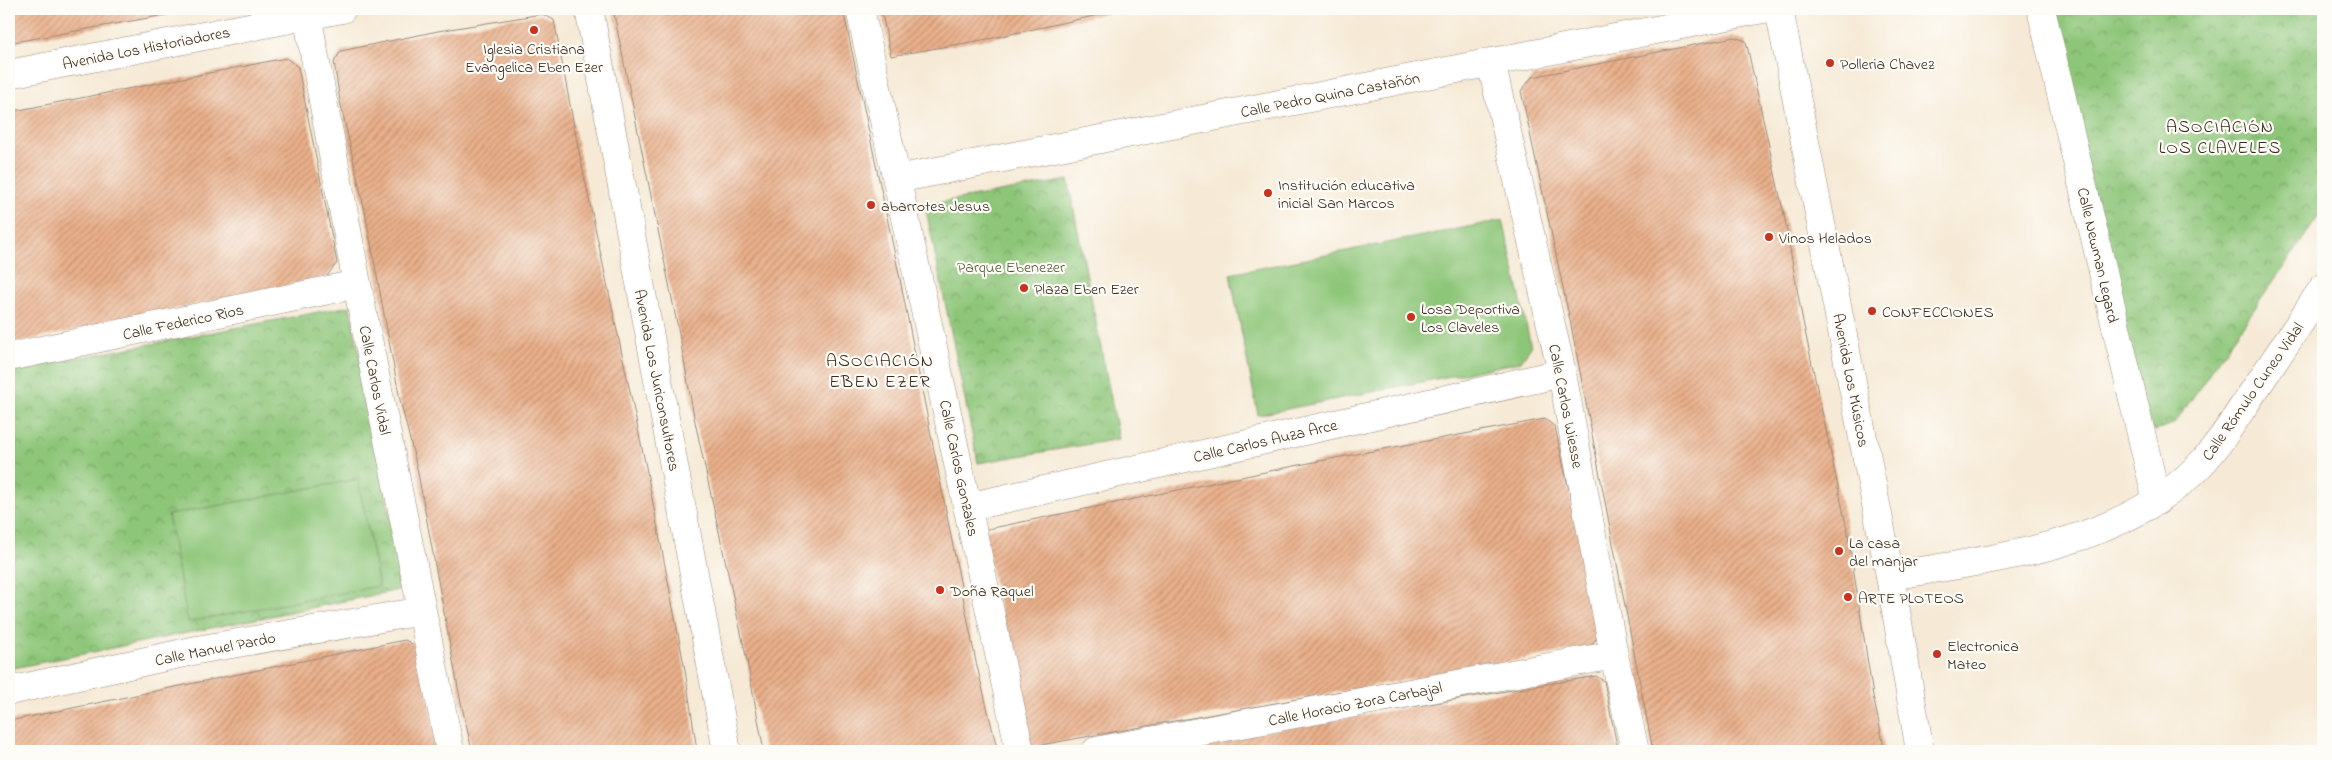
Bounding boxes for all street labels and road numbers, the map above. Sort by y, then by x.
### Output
street label: Avenida Los Historiadores [60,21,232,77]
street label: Calle Pedro Quina Castañón [1239,67,1422,125]
street label: Calle Newman Legard [2070,185,2124,326]
street label: Avenida Los Juriconsultores [627,288,685,473]
street label: Calle Federico Rios [121,298,246,347]
street label: Avenida Los Músicos [1825,311,1875,449]
street label: Calle Rómulo Cuneo Vidal [2197,318,2311,466]
street label: Calle Carlos Vidal [352,324,396,437]
street label: Calle Carlos Wiesse [1541,342,1589,471]
street label: Calle Carlos Gonzales [932,398,984,539]
street label: Calle Carlos Auza Arce [1191,414,1341,470]
street label: Calle Manuel Pardo [153,627,278,673]
street label: Calle Horacio Zora Carbajal [1266,676,1445,734]

